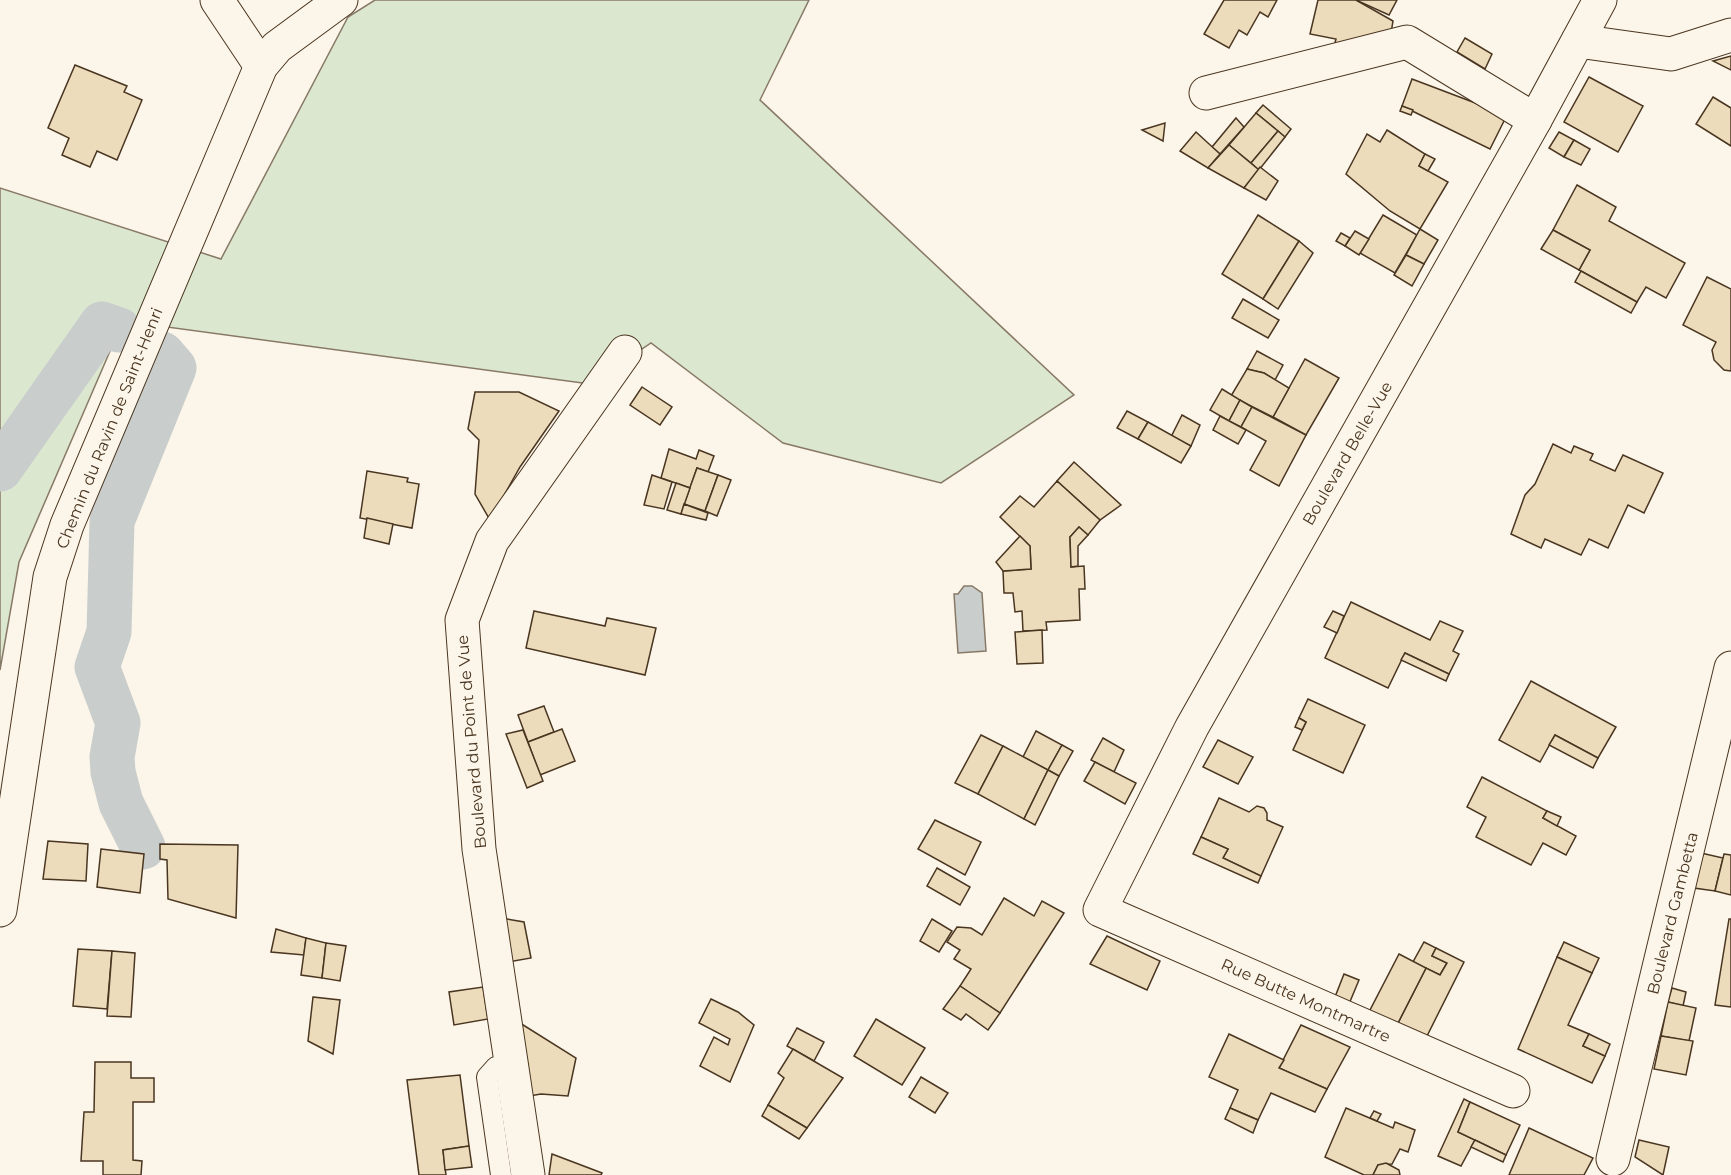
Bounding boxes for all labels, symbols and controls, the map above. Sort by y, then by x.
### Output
street label: Chemin du Ravin de Saint-Henri [52,305,167,551]
street label: Boulevard Belle-Vue [1299,378,1396,528]
street label: Boulevard du Point de Vue [453,634,490,850]
street label: Boulevard Gambetta [1643,830,1702,996]
street label: Rue Butte Montmartre [1218,954,1393,1046]

